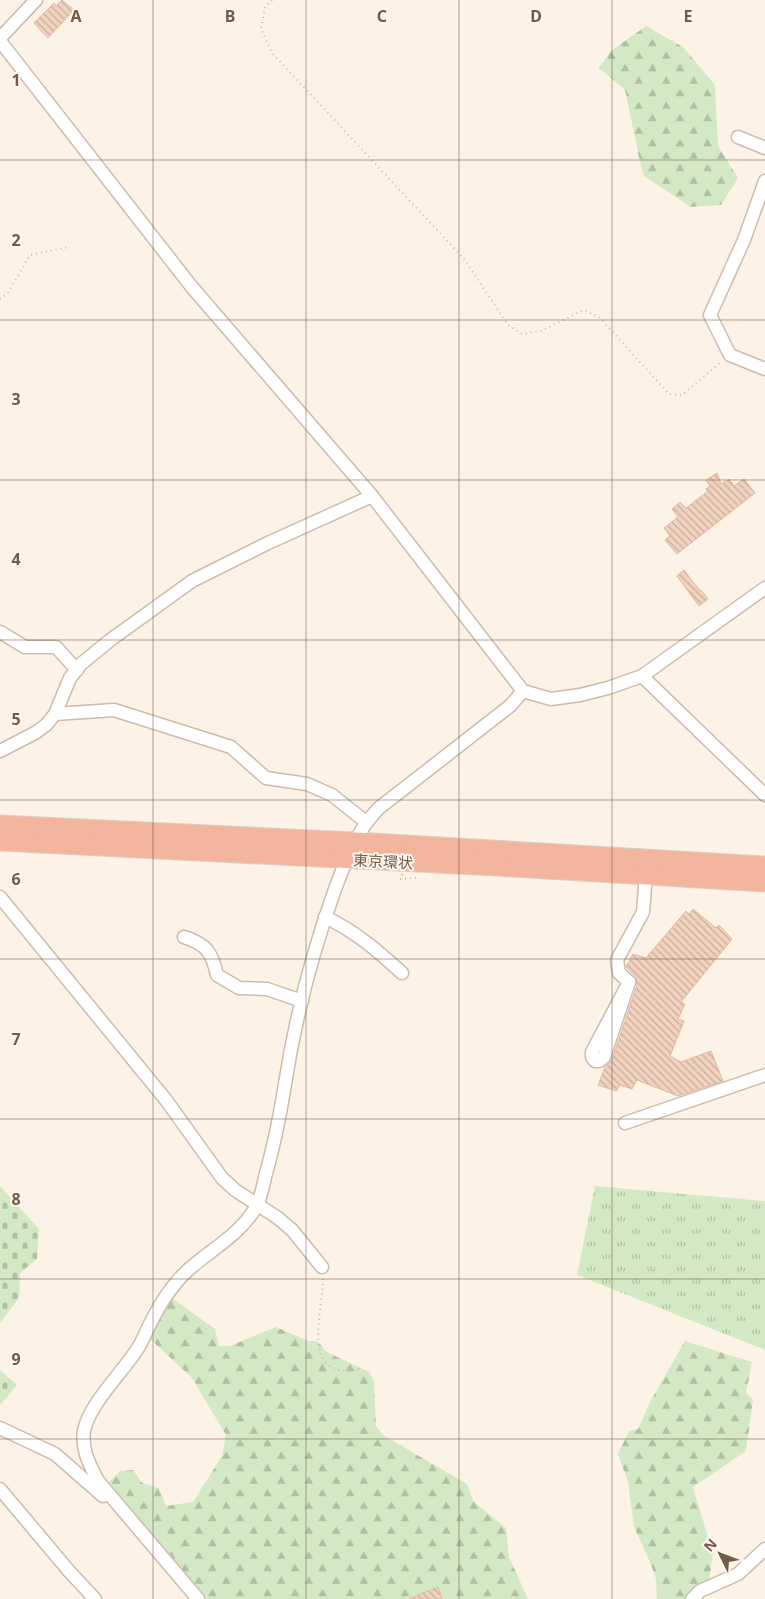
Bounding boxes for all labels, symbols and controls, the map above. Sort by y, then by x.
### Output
text: A [70,5,82,27]
text: B [225,5,235,27]
text: C [377,5,387,27]
text: D [530,5,542,27]
text: E [684,5,693,27]
text: 1 [11,69,21,91]
text: 2 [11,229,21,251]
text: 3 [11,388,21,410]
text: 4 [11,548,21,570]
text: 5 [11,708,21,730]
street label: 東京環状 [353,849,413,873]
text: 6 [11,868,21,890]
text: 7 [11,1028,21,1050]
text: 8 [11,1188,21,1210]
text: 9 [11,1348,21,1370]
north arrow [695,1529,745,1579]
text: N [699,1534,721,1556]

